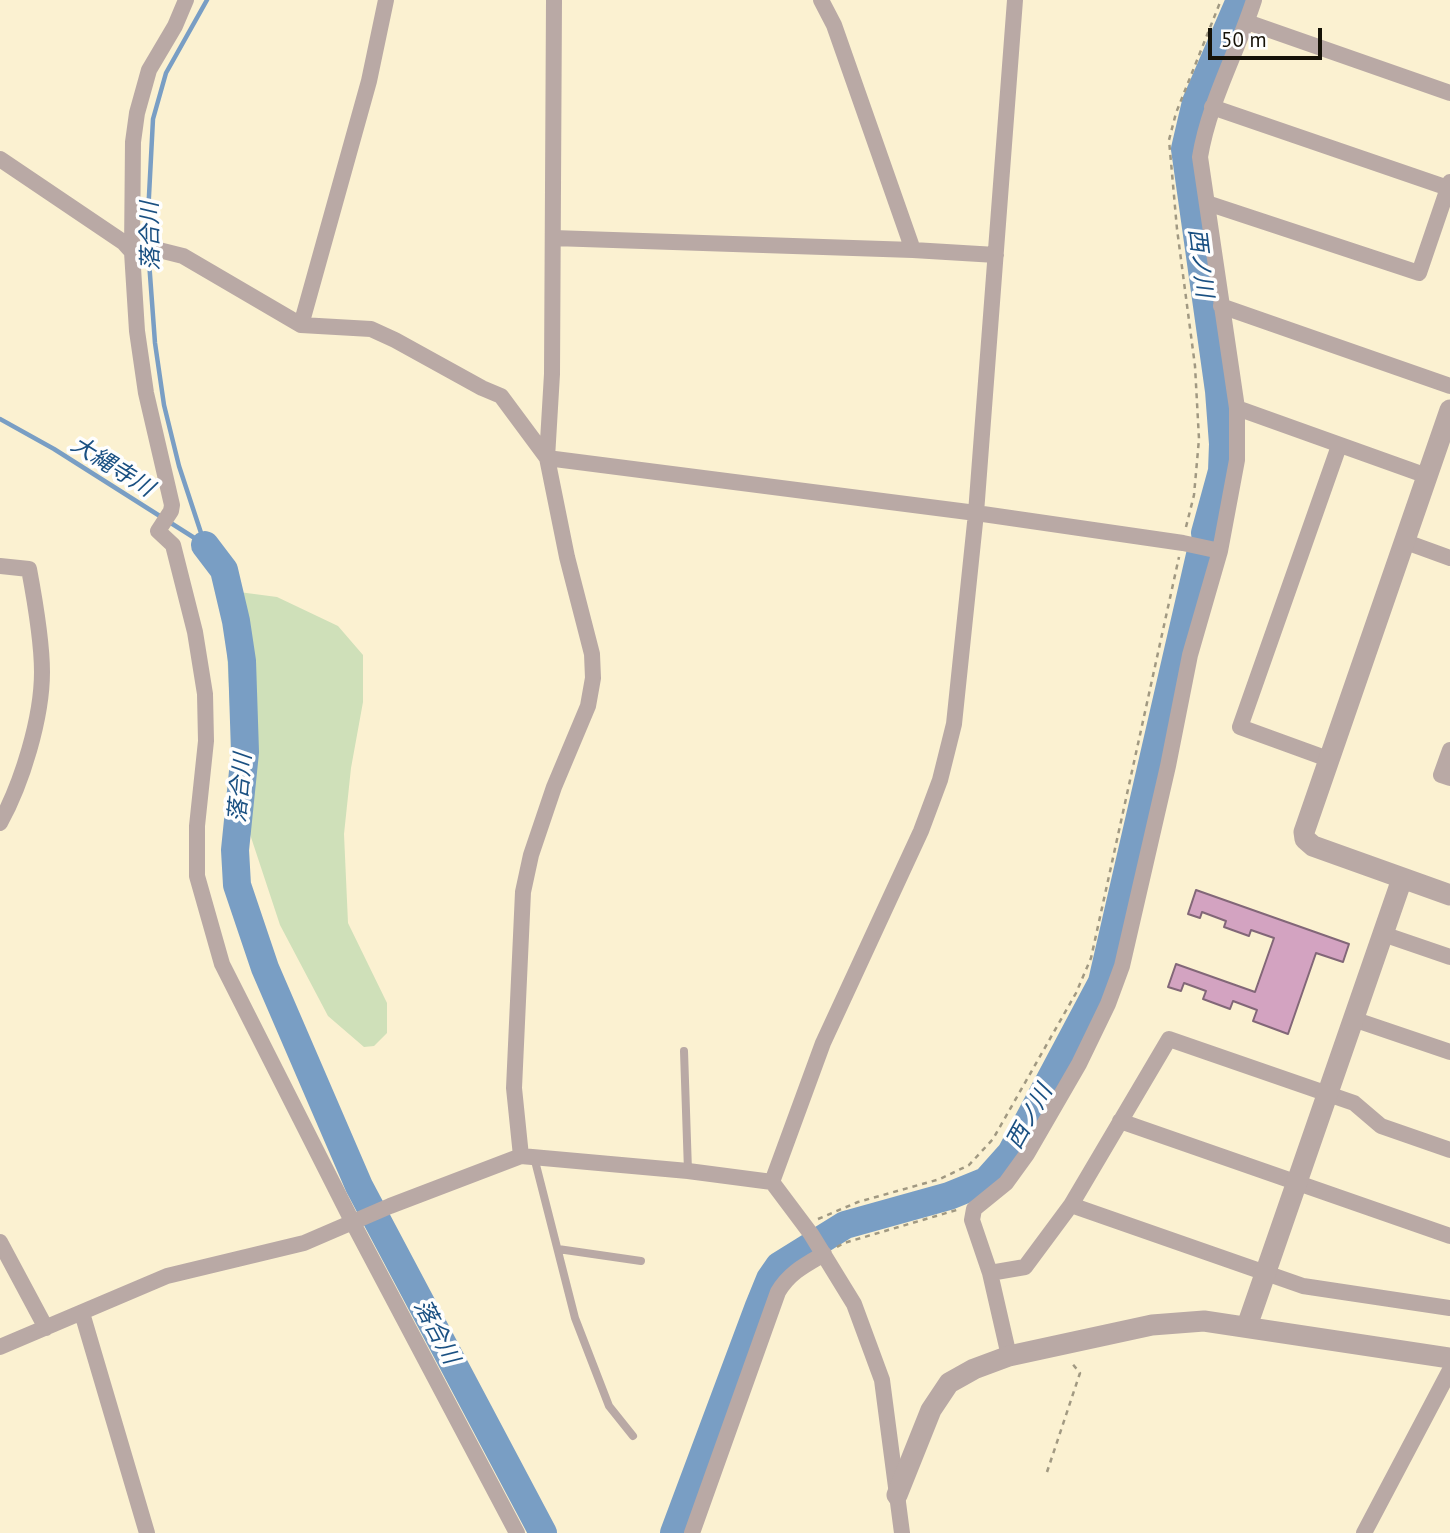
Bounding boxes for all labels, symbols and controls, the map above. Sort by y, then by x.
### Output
scale bar [1212,14,1326,58]
text: 50 m [1221,26,1267,53]
water label: 落合川 [137,201,165,271]
water label: 西ノ川 [1182,227,1218,299]
water label: 大縄寺川 [66,431,158,503]
water label: 落合川 [224,752,258,824]
water label: 西ノ川 [1001,1080,1059,1154]
water label: 落合川 [408,1295,464,1369]

